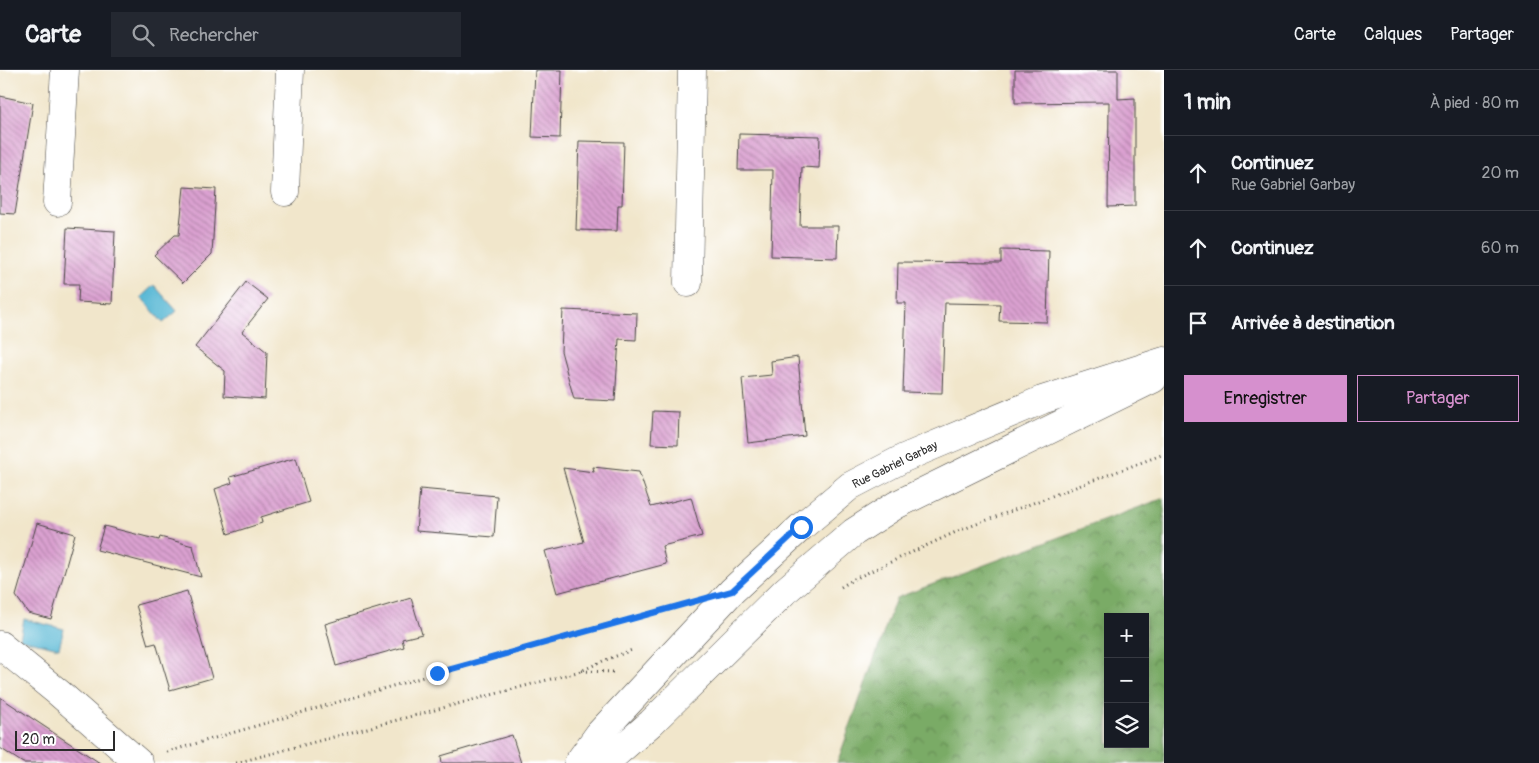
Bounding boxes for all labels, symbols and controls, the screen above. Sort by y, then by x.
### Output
search box [111,12,461,57]
text: Carte [25,20,81,49]
icon: search [129,21,157,49]
text: Rechercher [169,23,259,47]
text: Carte [1294,23,1336,46]
text: Calques [1364,23,1422,46]
text: Partager [1450,23,1514,46]
text: 1 min [1184,89,1231,116]
text: À pied · 80 m [1430,93,1519,113]
text: Continuez [1231,151,1314,175]
icon: ahead [1184,159,1212,187]
text: 20 m [1481,163,1519,183]
text: Rue Gabriel Garbay [1231,175,1355,195]
icon: ahead [1184,234,1212,262]
text: Continuez [1231,236,1314,260]
text: 60 m [1481,238,1519,258]
icon: arrive [1184,309,1212,337]
text: Arrivée à destination [1231,311,1395,335]
button: Enregistrer [1184,375,1347,422]
button: Partager [1357,375,1519,422]
street label: Rue Gabriel Garbay [850,438,940,492]
route start [790,516,813,539]
map controls [1104,613,1149,748]
button: + [1104,613,1149,658]
button: − [1104,658,1149,703]
route end [426,662,449,685]
button: layers [1104,703,1149,748]
scale bar [15,728,115,751]
text: 20 m [22,731,55,748]

